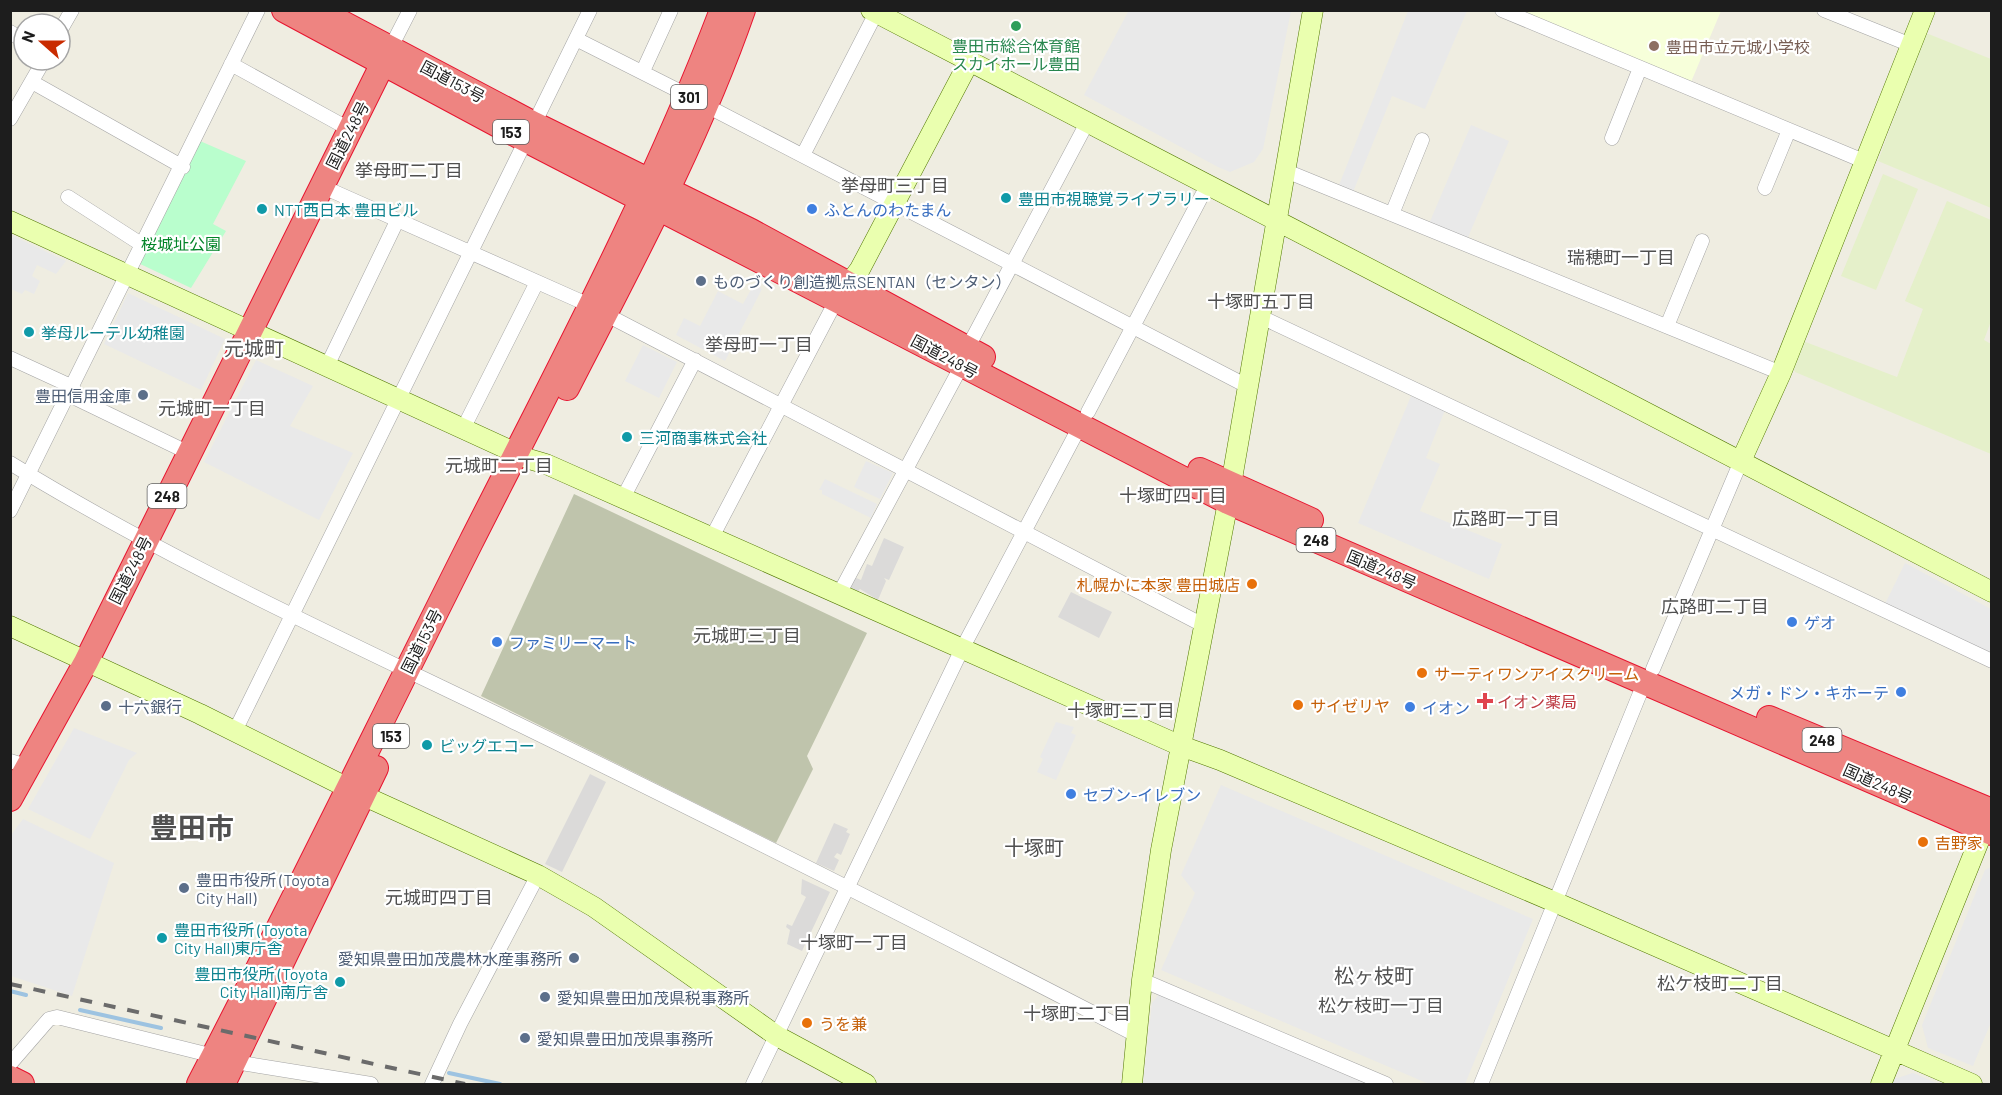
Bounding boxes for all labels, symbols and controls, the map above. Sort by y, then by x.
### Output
north arrow [12,12,72,72]
marker: 豊田市総合体育館 スカイホール豊田 [1009,19,1023,33]
text: N [17,28,38,45]
place label: 豊田市総合体育館 スカイホール豊田 [952,36,1080,73]
place label: 豊田市立元城小学校 [1666,37,1810,56]
marker: 豊田市立元城小学校 [1647,39,1661,53]
street label: 国道153号 [418,56,488,106]
road number: 301 [671,85,707,109]
street label: 国道248号 [322,98,372,172]
road number: 153 [493,120,529,144]
district label: 挙母町二丁目 [355,159,463,181]
district label: 挙母町三丁目 [841,174,949,196]
place label: 豊田市視聴覚ライブラリー [1018,189,1210,208]
marker: 豊田市視聴覚ライブラリー [999,191,1013,205]
place label: NTT西日本 豊田ビル [274,200,418,219]
place label: ふとんのわたまん [824,200,952,219]
marker: NTT西日本 豊田ビル [255,202,269,216]
marker: ふとんのわたまん [805,202,819,216]
park label: 桜城址公園 [141,234,221,253]
district label: 瑞穂町一丁目 [1567,246,1675,268]
place label: ものづくり創造拠点SENTAN（センタン） [713,272,1012,291]
marker: ものづくり創造拠点SENTAN（センタン） [694,274,708,288]
district label: 十塚町五丁目 [1207,290,1315,312]
place label: 挙母ルーテル幼稚園 [41,323,185,342]
marker: 挙母ルーテル幼稚園 [22,325,36,339]
street label: 国道248号 [908,330,982,382]
district label: 挙母町一丁目 [705,333,813,355]
district label: 元城町 [224,336,284,360]
place label: 豊田信用金庫 [35,386,131,405]
marker: 豊田信用金庫 [136,388,150,402]
district label: 元城町一丁目 [158,397,266,419]
place label: 三河商事株式会社 [639,428,767,447]
marker: 三河商事株式会社 [620,430,634,444]
district label: 元城町二丁目 [445,454,553,476]
road number: 248 [148,484,186,508]
district label: 十塚町四丁目 [1119,484,1227,506]
district label: 広路町一丁目 [1452,507,1560,529]
road number: 248 [1296,528,1336,552]
street label: 国道248号 [105,533,155,607]
street label: 国道248号 [1344,546,1420,592]
place label: 札幌かに本家 豊田城店 [1077,575,1240,594]
marker: 札幌かに本家 豊田城店 [1245,577,1259,591]
district label: 広路町二丁目 [1661,595,1769,617]
street label: 国道153号 [397,605,445,677]
place label: ゲオ [1804,613,1836,632]
marker: ゲオ [1785,615,1799,629]
district label: 元城町三丁目 [693,624,801,646]
place label: ファミリーマート [509,633,637,652]
marker: ファミリーマート [490,635,504,649]
place label: サーティワンアイスクリーム [1434,664,1639,683]
marker: サーティワンアイスクリーム [1415,666,1429,680]
place label: メガ・ドン・キホーテ [1729,683,1889,702]
marker: メガ・ドン・キホーテ [1894,685,1908,699]
place label: イオン薬局 [1497,692,1577,711]
marker: イオン薬局 [1478,694,1492,708]
place label: サイゼリヤ [1310,696,1390,715]
place label: 十六銀行 [118,697,182,716]
marker: サイゼリヤ [1291,698,1305,712]
place label: イオン [1422,698,1470,717]
marker: 十六銀行 [99,699,113,713]
district label: 十塚町三丁目 [1067,699,1175,721]
marker: イオン [1403,700,1417,714]
road number: 153 [373,724,409,748]
road number: 248 [1802,728,1842,752]
place label: ビッグエコー [439,736,535,755]
marker: ビッグエコー [420,738,434,752]
street label: 国道248号 [1840,759,1916,807]
place label: セブン-イレブン [1083,785,1201,804]
marker: セブン-イレブン [1064,787,1078,801]
district label: 豊田市 [150,810,234,844]
place label: 吉野家 [1935,833,1983,852]
district label: 十塚町 [1004,835,1064,859]
marker: 吉野家 [1916,835,1930,849]
place label: 豊田市役所 (Toyota City Hall) [196,870,330,907]
marker: 豊田市役所 (Toyota City Hall) [177,881,191,895]
district label: 元城町四丁目 [385,886,493,908]
place label: 豊田市役所 (Toyota City Hall)東庁舎 [174,920,308,957]
marker: 豊田市役所 (Toyota City Hall)東庁舎 [155,931,169,945]
district label: 十塚町一丁目 [800,931,908,953]
place label: 愛知県豊田加茂農林水産事務所 [338,949,562,968]
marker: 愛知県豊田加茂農林水産事務所 [567,951,581,965]
district label: 松ヶ枝町 [1334,963,1414,987]
place label: 豊田市役所 (Toyota City Hall)南庁舎 [195,964,328,1001]
district label: 松ケ枝町二丁目 [1657,972,1783,994]
marker: 豊田市役所 (Toyota City Hall)南庁舎 [333,975,347,989]
place label: 愛知県豊田加茂県税事務所 [557,988,749,1007]
marker: 愛知県豊田加茂県税事務所 [538,990,552,1004]
district label: 松ケ枝町一丁目 [1318,994,1444,1016]
district label: 十塚町二丁目 [1023,1002,1131,1024]
place label: うを兼 [819,1014,867,1033]
marker: うを兼 [800,1016,814,1030]
place label: 愛知県豊田加茂県事務所 [537,1029,713,1048]
marker: 愛知県豊田加茂県事務所 [518,1031,532,1045]

